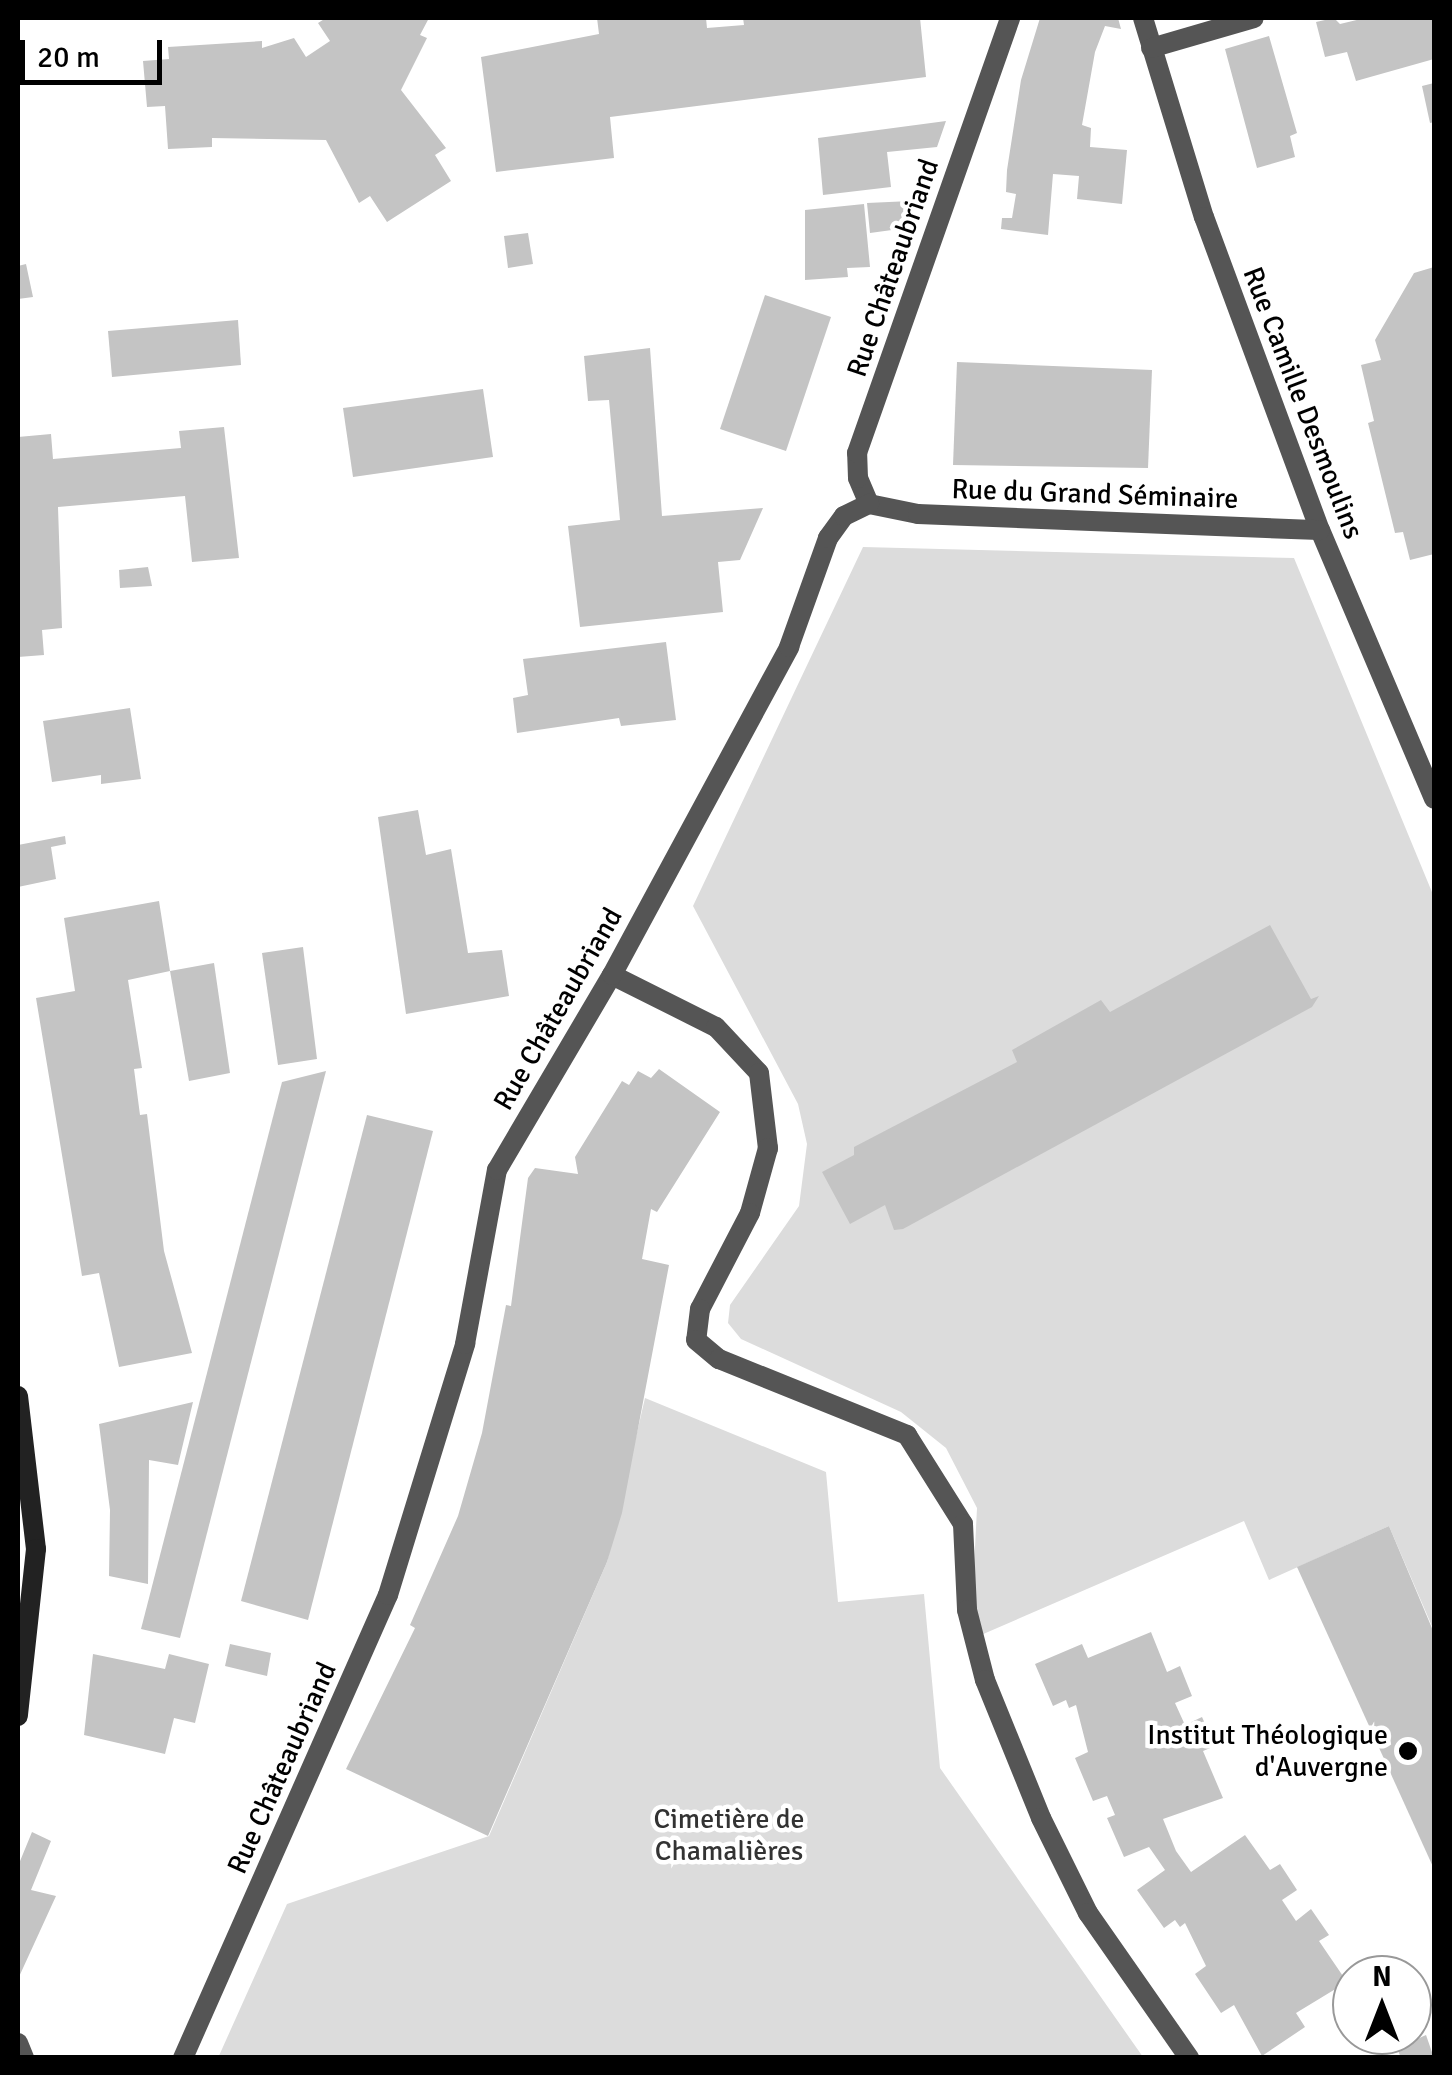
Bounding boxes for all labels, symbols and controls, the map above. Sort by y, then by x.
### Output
scale bar [25,20,168,82]
text: 20 m [37,39,100,76]
street label: Rue Châteaubriand [840,155,946,381]
street label: Rue Camille Desmoulins [1236,262,1370,544]
street label: Rue du Grand Séminaire [951,472,1239,516]
street label: Rue Châteaubriand [486,902,630,1116]
street label: Rue Châteaubriand [220,1657,344,1879]
place label: Institut Théologique d'Auvergne [1147,1718,1388,1784]
marker: Institut Théologique d'Auvergne [1397,1740,1419,1762]
park label: Cimetière de Chamalières [653,1802,805,1868]
north arrow [1332,1955,1432,2055]
text: N [1372,1960,1392,1994]

